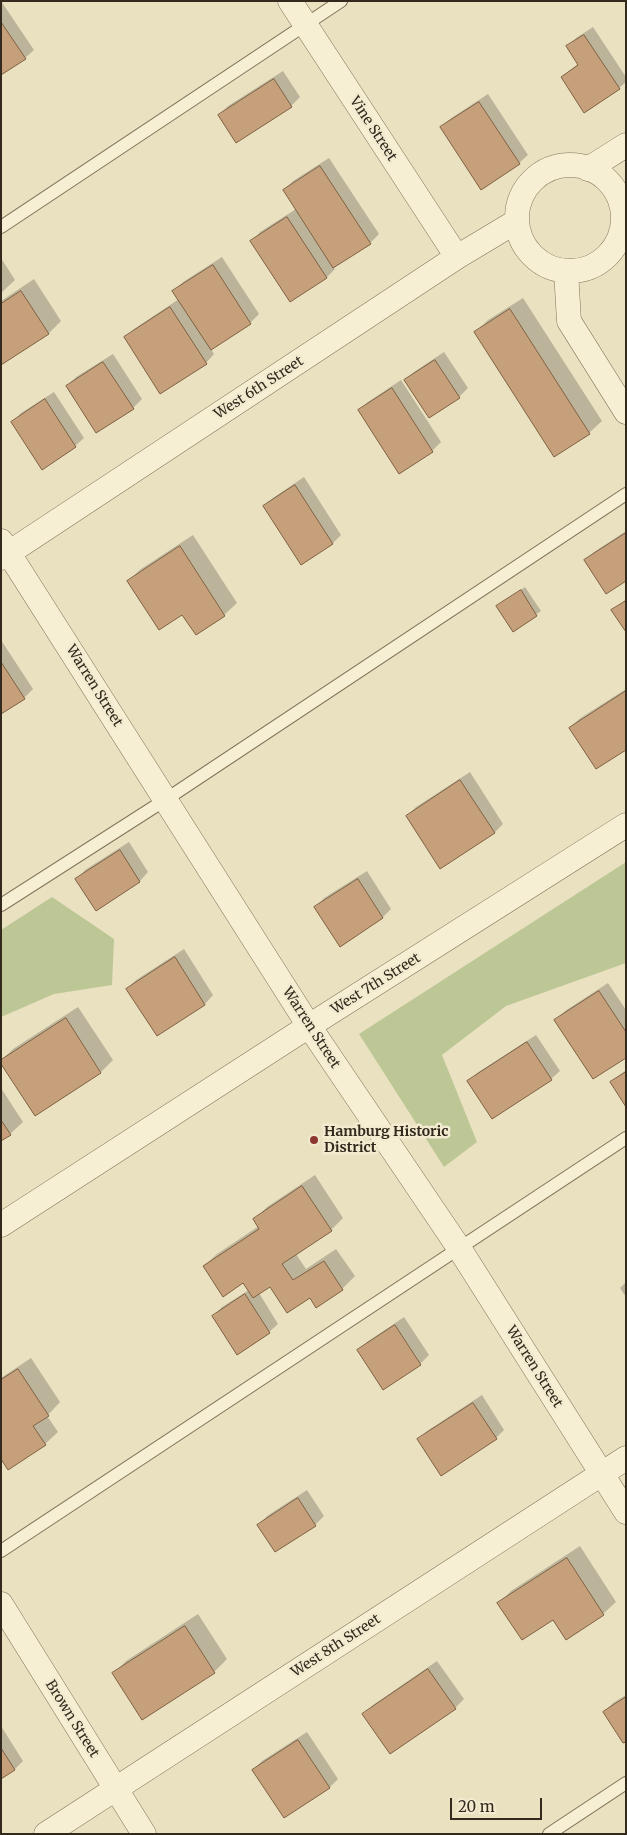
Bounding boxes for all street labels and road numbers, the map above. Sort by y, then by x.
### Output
street label: Vine Street [346,94,400,164]
street label: West 6th Street [211,353,307,423]
street label: Warren Street [62,642,126,730]
street label: West 7th Street [328,950,424,1018]
street label: Warren Street [279,984,343,1072]
street label: Warren Street [502,1323,566,1411]
street label: West 8th Street [288,1611,384,1681]
street label: Brown Street [42,1677,102,1761]

